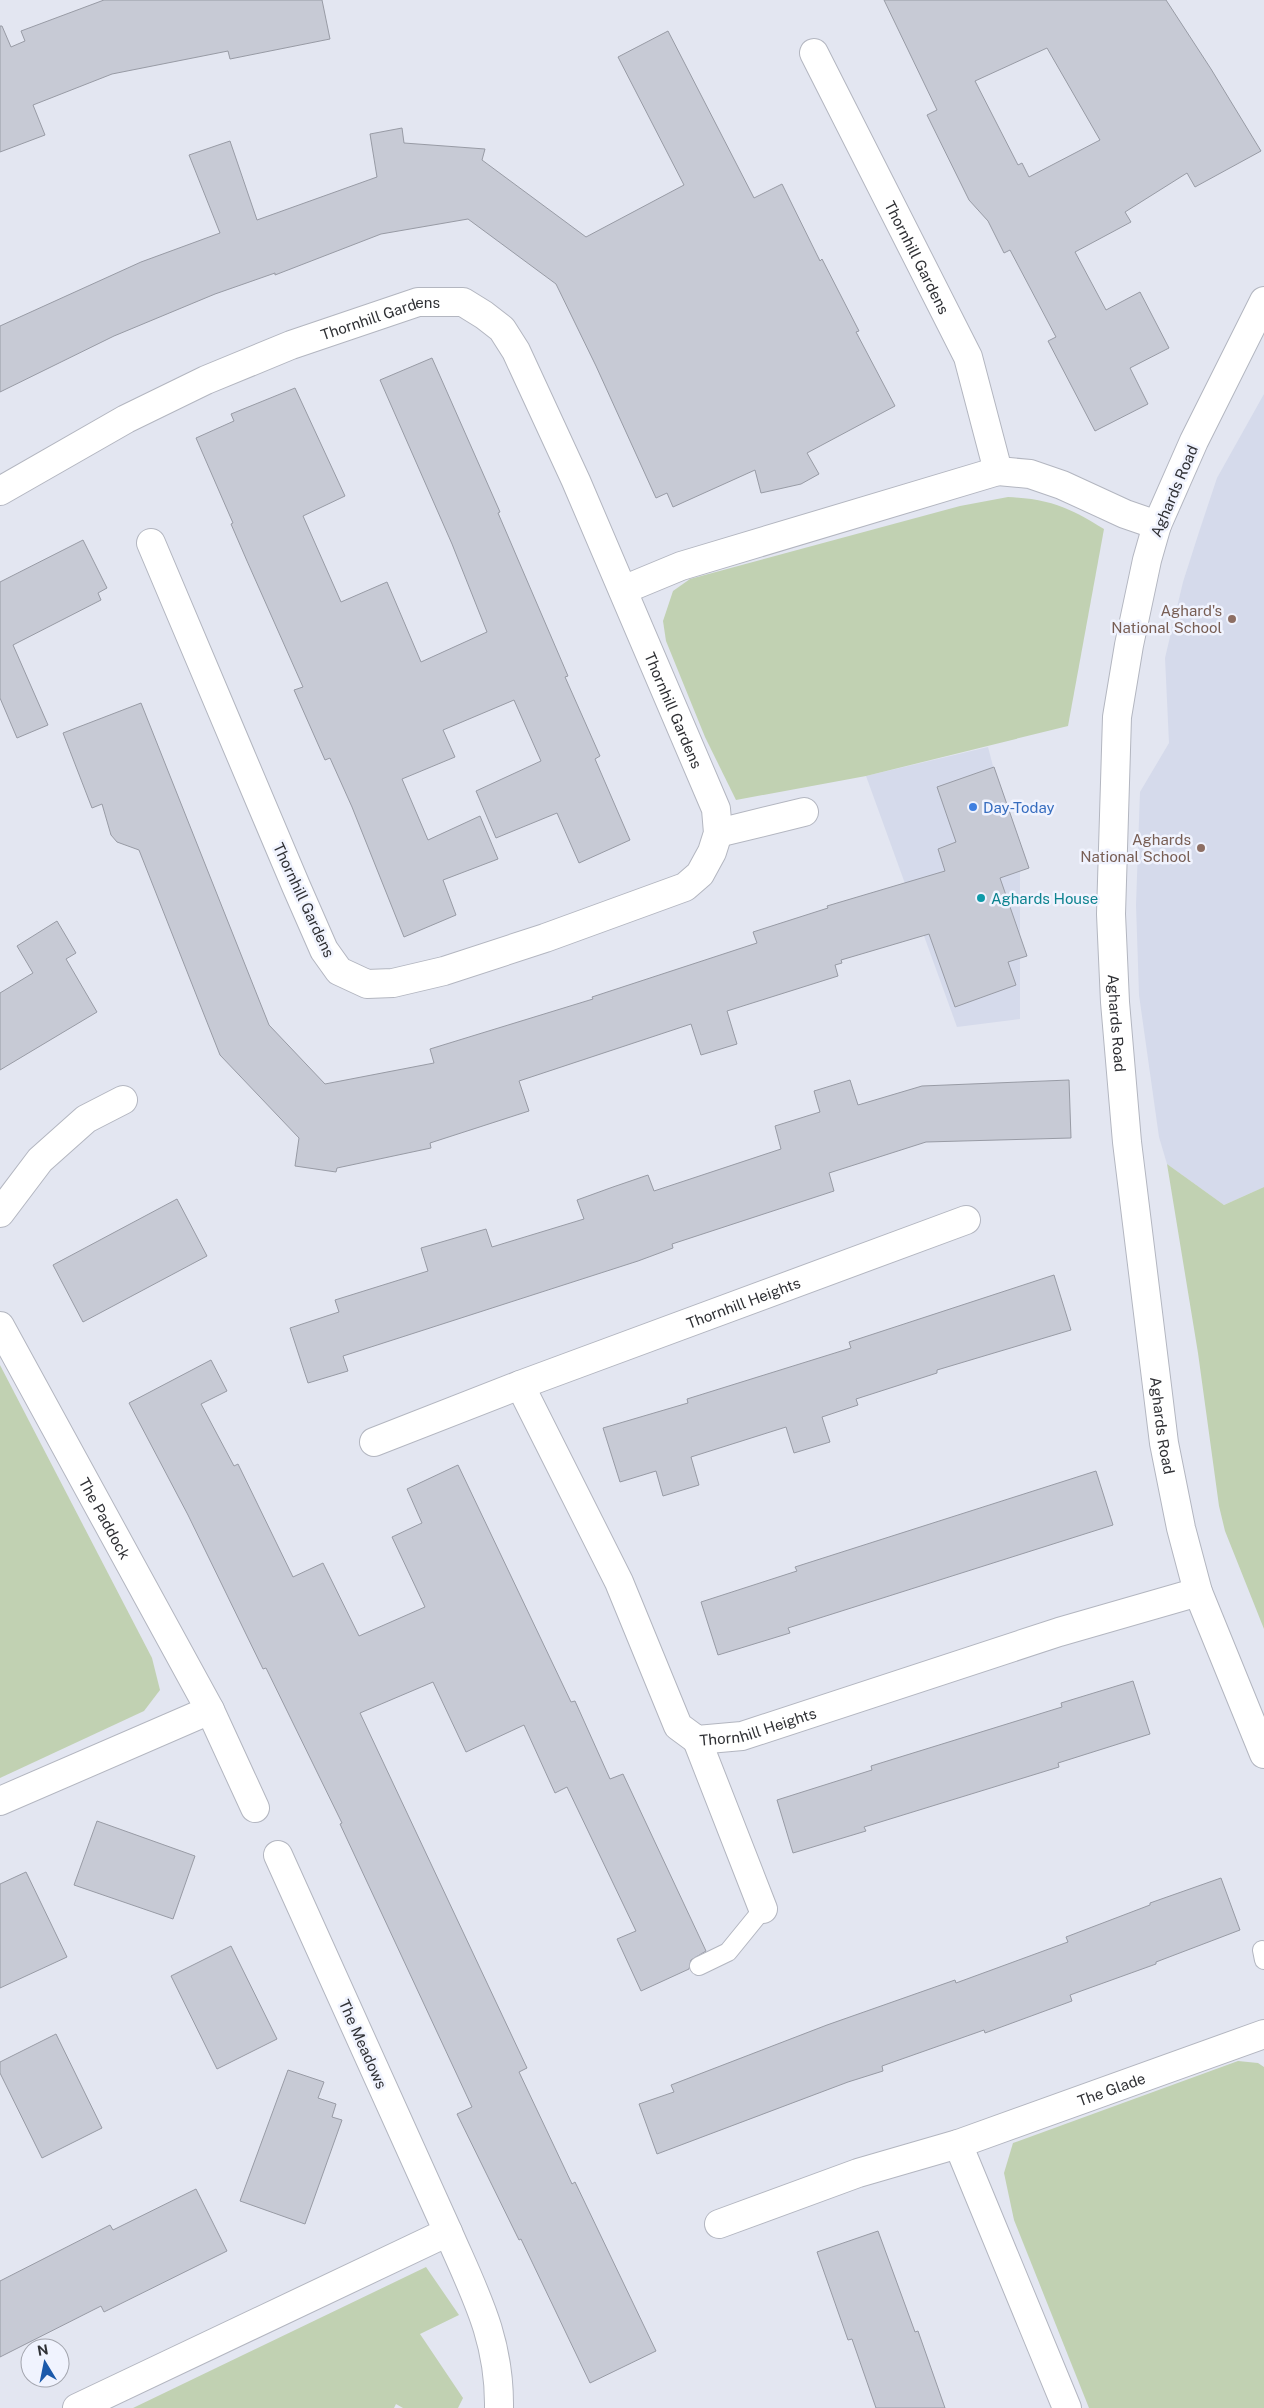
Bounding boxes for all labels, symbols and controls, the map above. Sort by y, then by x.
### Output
street label: Thornhill Gardens [882,198,953,317]
street label: Thornhill Gardens [318,294,440,343]
street label: Aghards Road [1147,443,1201,539]
place label: Aghard's National School [1111,602,1222,636]
marker: Aghard's National School [1226,613,1238,625]
street label: Thornhill Gardens [642,650,706,771]
place label: Day-Today [983,799,1054,816]
marker: Day-Today [967,801,979,813]
place label: Aghards National School [1080,831,1191,865]
street label: Thornhill Gardens [270,840,338,960]
marker: Aghards National School [1195,842,1207,854]
place label: Aghards House [991,890,1098,907]
marker: Aghards House [975,892,987,904]
street label: Aghards Road [1105,974,1129,1073]
street label: Thornhill Heights [684,1274,803,1331]
street label: Aghards Road [1147,1376,1179,1476]
street label: The Paddock [76,1474,134,1562]
street label: Thornhill Heights [699,1704,818,1748]
street label: The Meadows [336,1997,390,2091]
street label: The Glade [1075,2069,1147,2109]
north arrow [20,2338,70,2388]
text: N [36,2341,50,2359]

